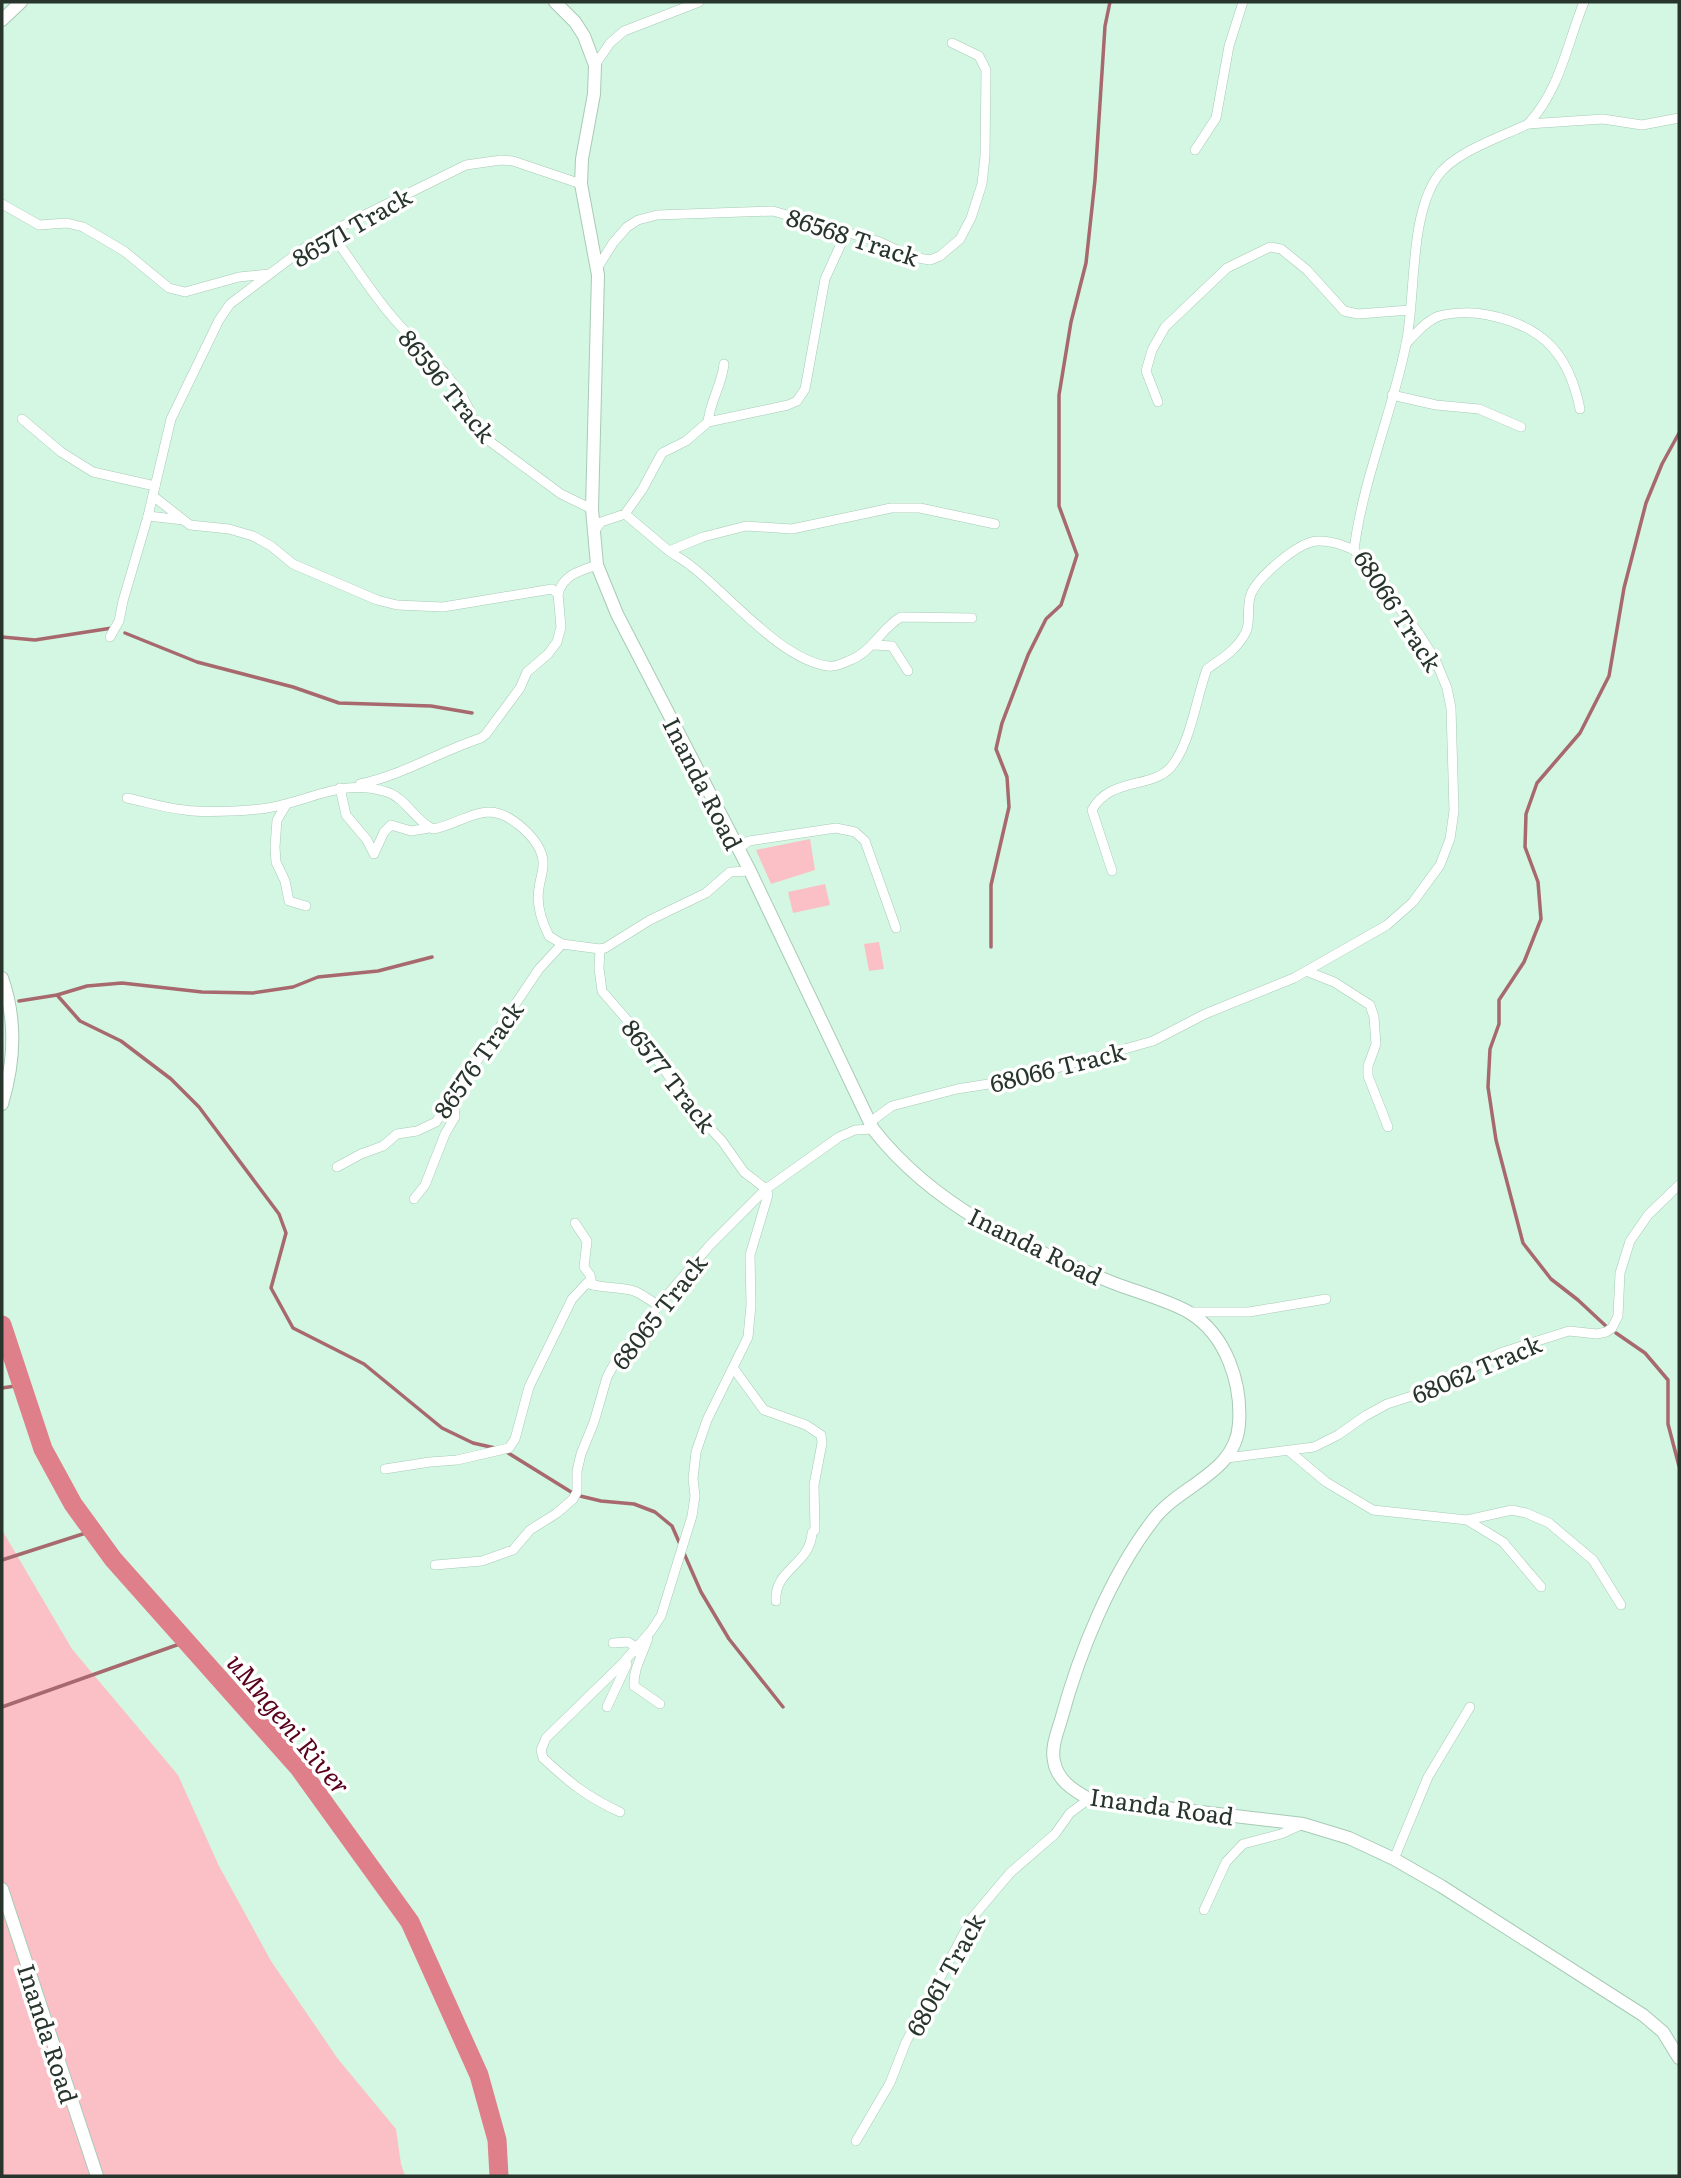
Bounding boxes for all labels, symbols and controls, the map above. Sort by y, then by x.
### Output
street label: 86571 Track [285,178,417,274]
street label: 86568 Track [782,198,924,274]
street label: 86596 Track [392,321,505,449]
street label: 68066 Track [1347,542,1452,678]
street label: Inanda Road [656,711,753,856]
street label: 86576 Track [424,993,530,1125]
street label: 86577 Track [615,1011,726,1139]
street label: 68066 Track [986,1032,1129,1100]
street label: Inanda Road [963,1198,1109,1293]
street label: 68065 Track [602,1246,714,1376]
street label: 68062 Track [1406,1325,1546,1411]
water label: uMngeni River [219,1644,361,1802]
street label: Inanda Road [1088,1778,1236,1832]
street label: 68061 Track [896,1906,992,2042]
street label: Inanda Road [10,1959,88,2108]

